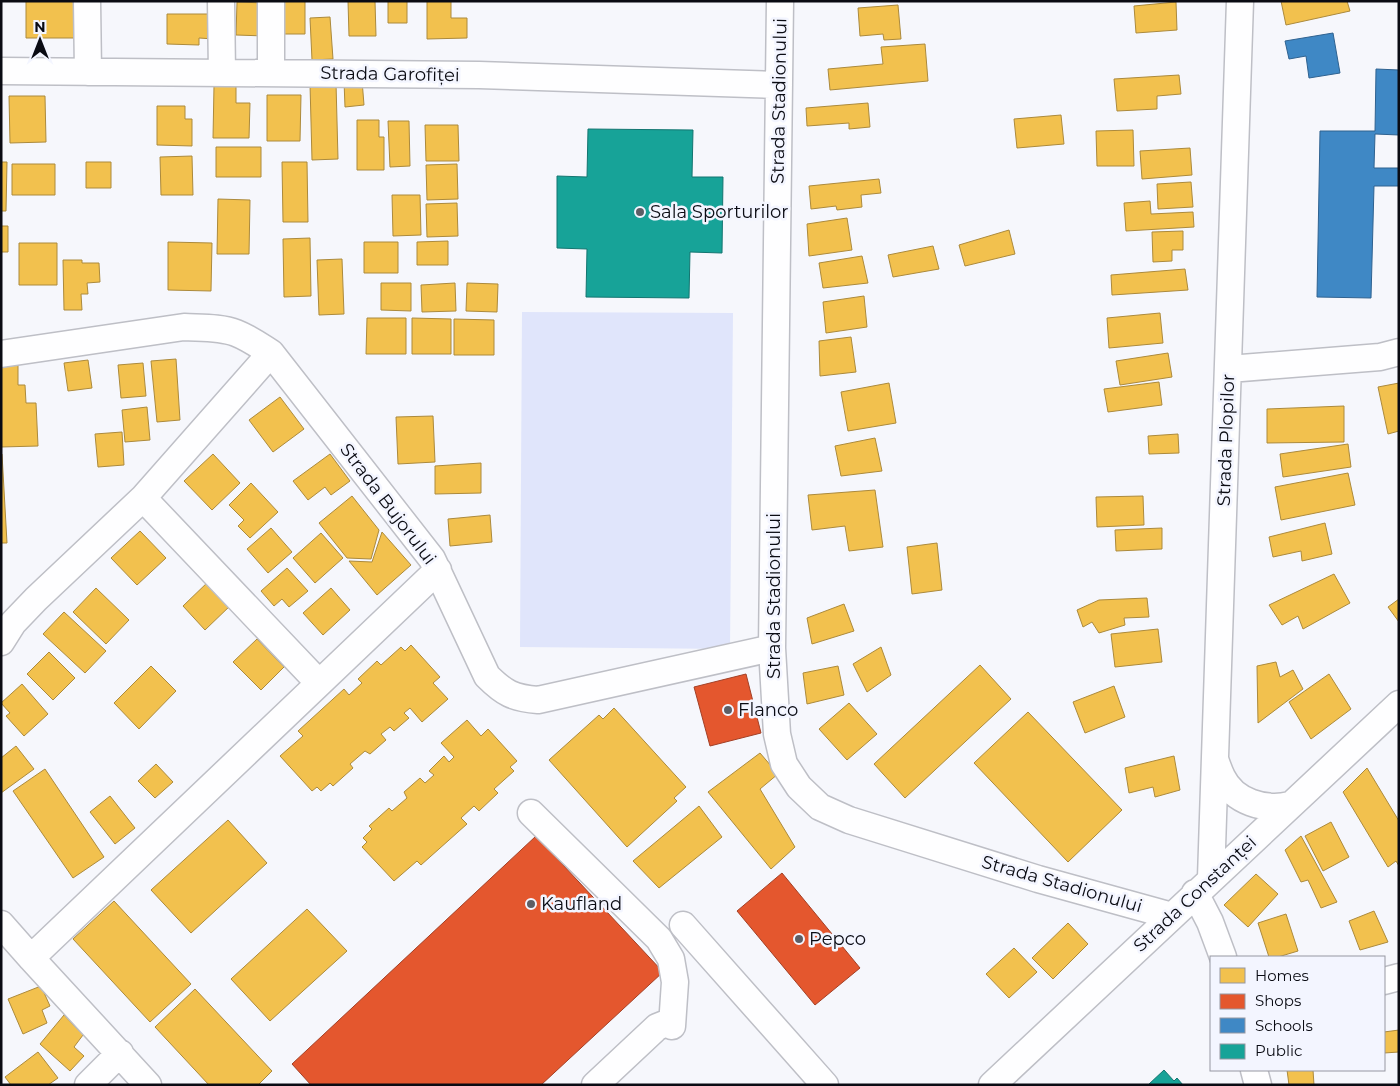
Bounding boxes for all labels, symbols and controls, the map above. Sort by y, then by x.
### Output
north arrow [15,15,65,65]
text: N [34,18,46,36]
street label: Strada Stadionului [767,18,791,184]
street label: Strada Garofiței [320,62,460,87]
place label: Sala Sporturilor [650,201,789,223]
marker: Sala Sporturilor [634,206,646,218]
street label: Strada Plopilor [1213,373,1239,507]
street label: Strada Bujorului [335,439,441,569]
street label: Strada Stadionului [763,513,785,679]
place label: Flanco [738,699,798,721]
marker: Flanco [722,704,734,716]
street label: Strada Constanței [1129,831,1262,957]
street label: Strada Stadionului [979,851,1145,917]
place label: Kaufland [541,893,622,915]
marker: Kaufland [525,898,537,910]
place label: Pepco [809,928,866,950]
marker: Pepco [793,933,805,945]
legend [1210,956,1385,1071]
text: Homes [1255,966,1309,985]
text: Shops [1255,991,1301,1010]
text: Schools [1255,1016,1313,1035]
text: Public [1255,1041,1303,1060]

